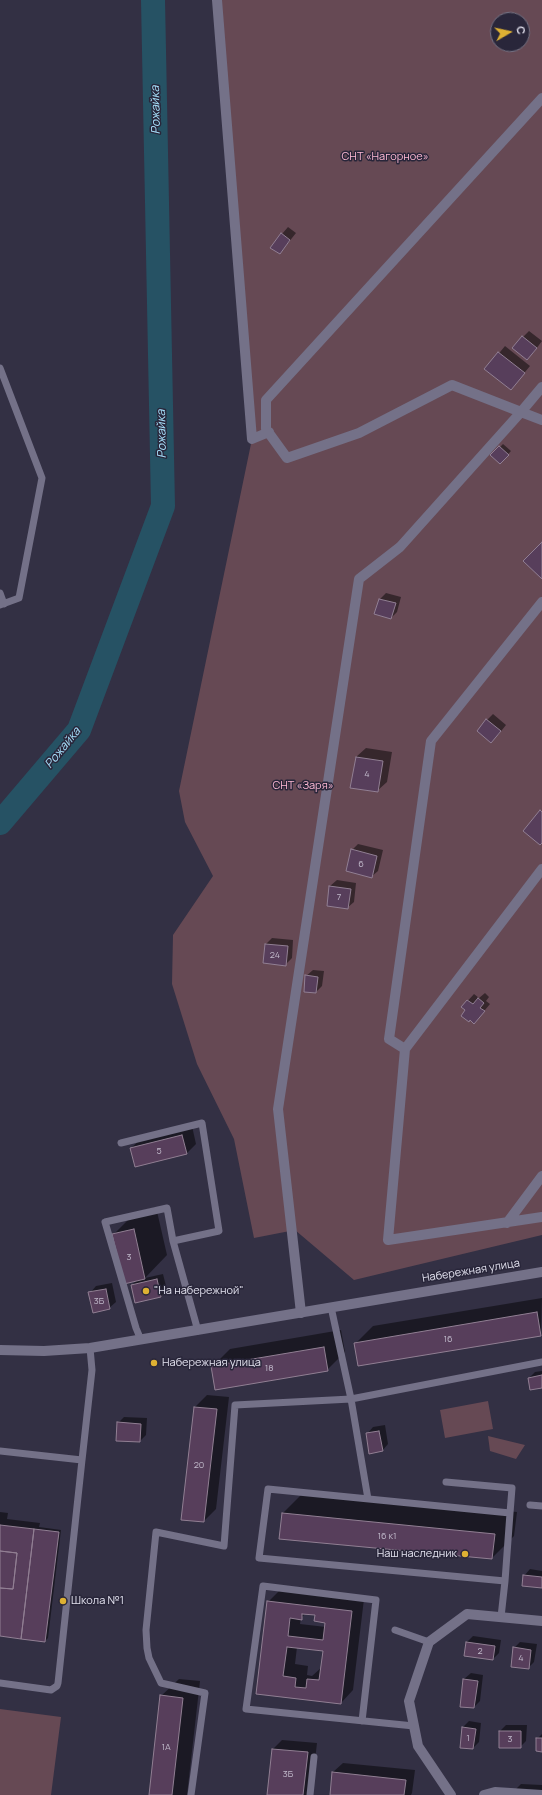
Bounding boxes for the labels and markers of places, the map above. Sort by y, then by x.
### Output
place label: "На набережной" [154,1284,244,1298]
marker: "На набережной" [141,1286,151,1296]
place label: Набережная улица [162,1356,261,1370]
marker: Набережная улица [149,1358,159,1368]
place label: Наш наследник [377,1547,457,1561]
marker: Наш наследник [460,1549,470,1559]
place label: Школа №1 [71,1594,124,1608]
marker: Школа №1 [58,1596,68,1606]

